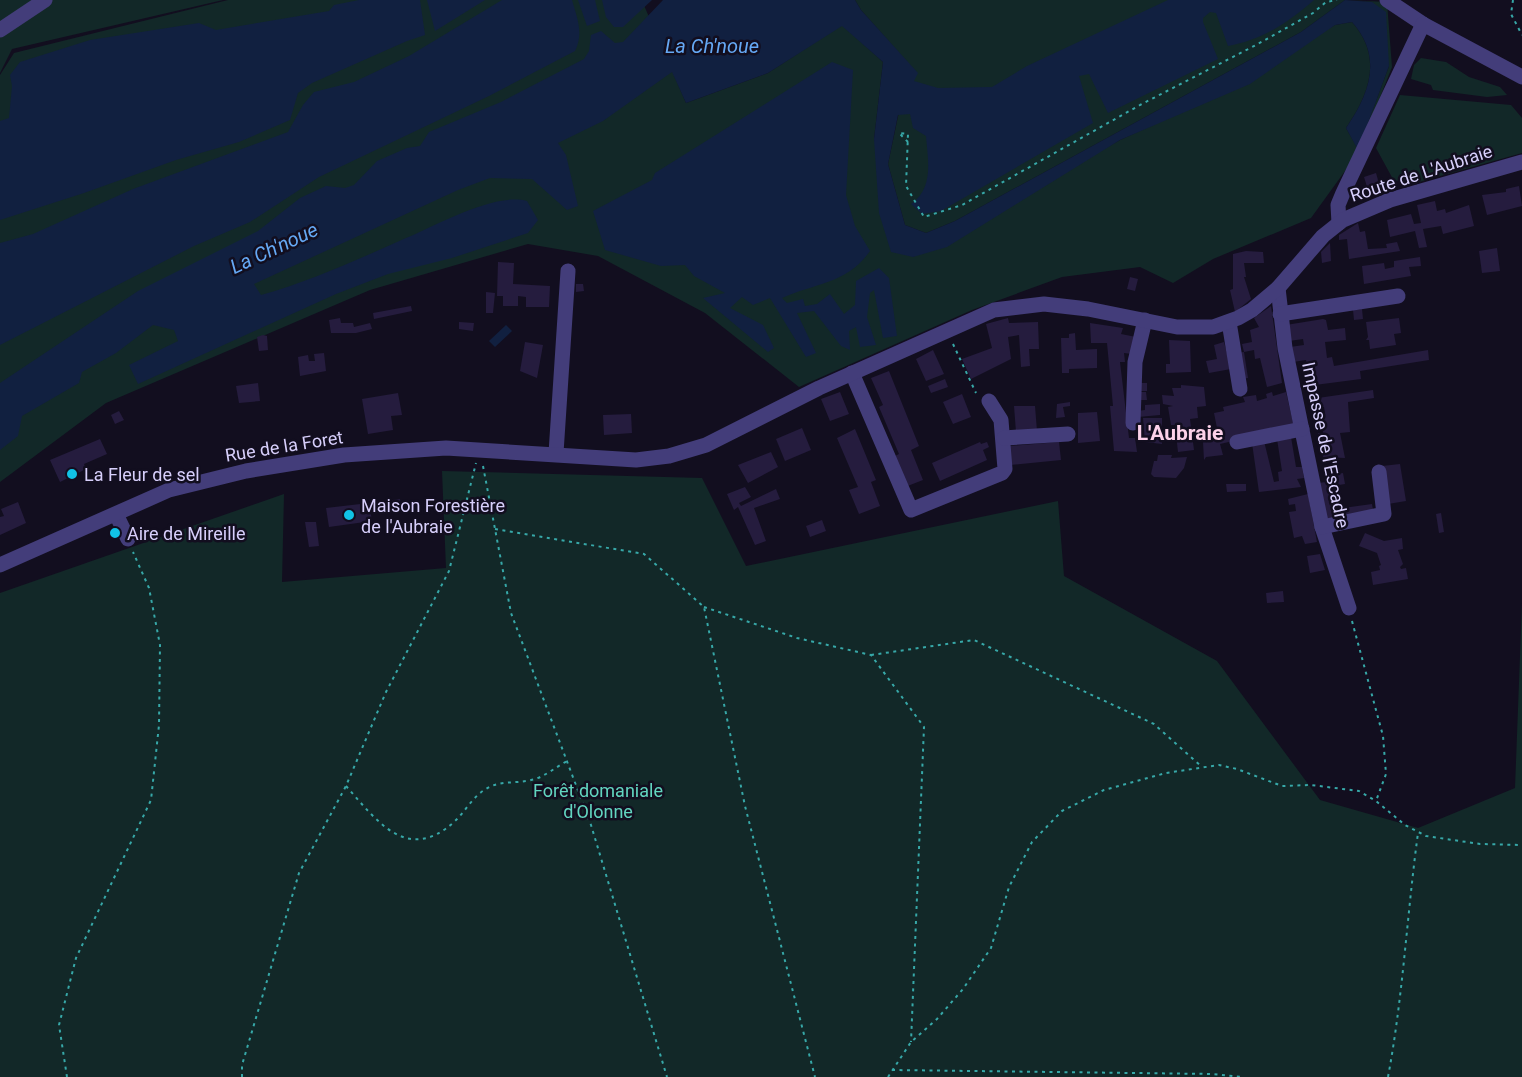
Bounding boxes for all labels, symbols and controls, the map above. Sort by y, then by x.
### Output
water label: La Ch'noue [665,34,759,58]
street label: Route de L'Aubraie [1347,140,1495,206]
water label: La Ch'noue [226,217,322,279]
street label: Impasse de l'Escadre [1298,360,1354,530]
district label: L'Aubraie [1137,421,1223,445]
street label: Rue de la Foret [223,426,345,466]
place label: La Fleur de sel [84,464,200,485]
marker: La Fleur de sel [65,467,79,481]
place label: Maison Forestière de l'Aubraie [361,495,505,537]
marker: Maison Forestière de l'Aubraie [342,508,356,522]
place label: Aire de Mireille [127,523,245,544]
marker: Aire de Mireille [108,526,122,540]
park label: Forêt domaniale d'Olonne [533,780,663,822]

